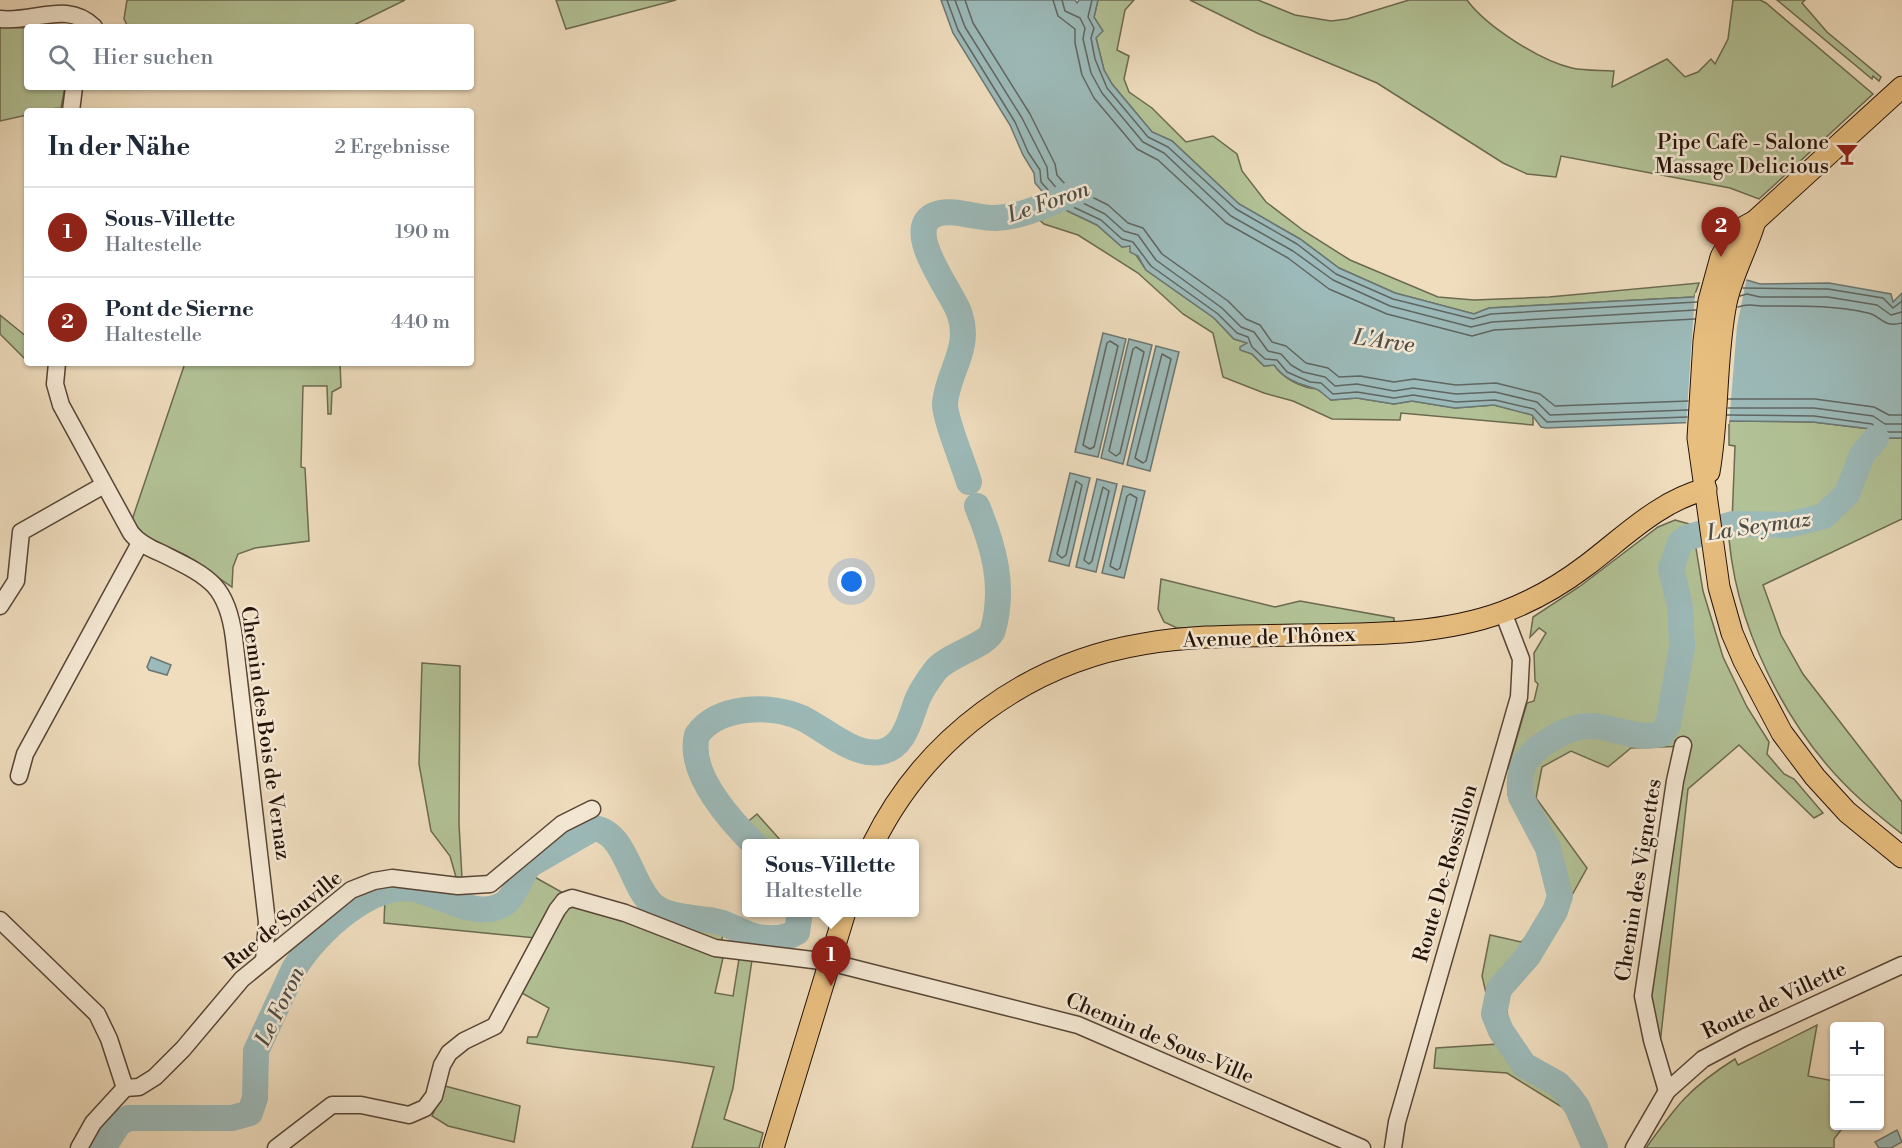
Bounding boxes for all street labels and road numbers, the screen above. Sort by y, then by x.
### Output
street label: Chemin des Bois de Vernaz [234,605,296,862]
street label: Avenue de Thônex [1181,622,1356,654]
street label: Chemin des Vignettes [1610,777,1668,983]
street label: Route De-Rossillon [1408,781,1484,965]
street label: Rue de Souville [219,865,348,976]
street label: Route de Villette [1698,956,1851,1046]
street label: Chemin de Sous-Ville [1061,987,1258,1090]

